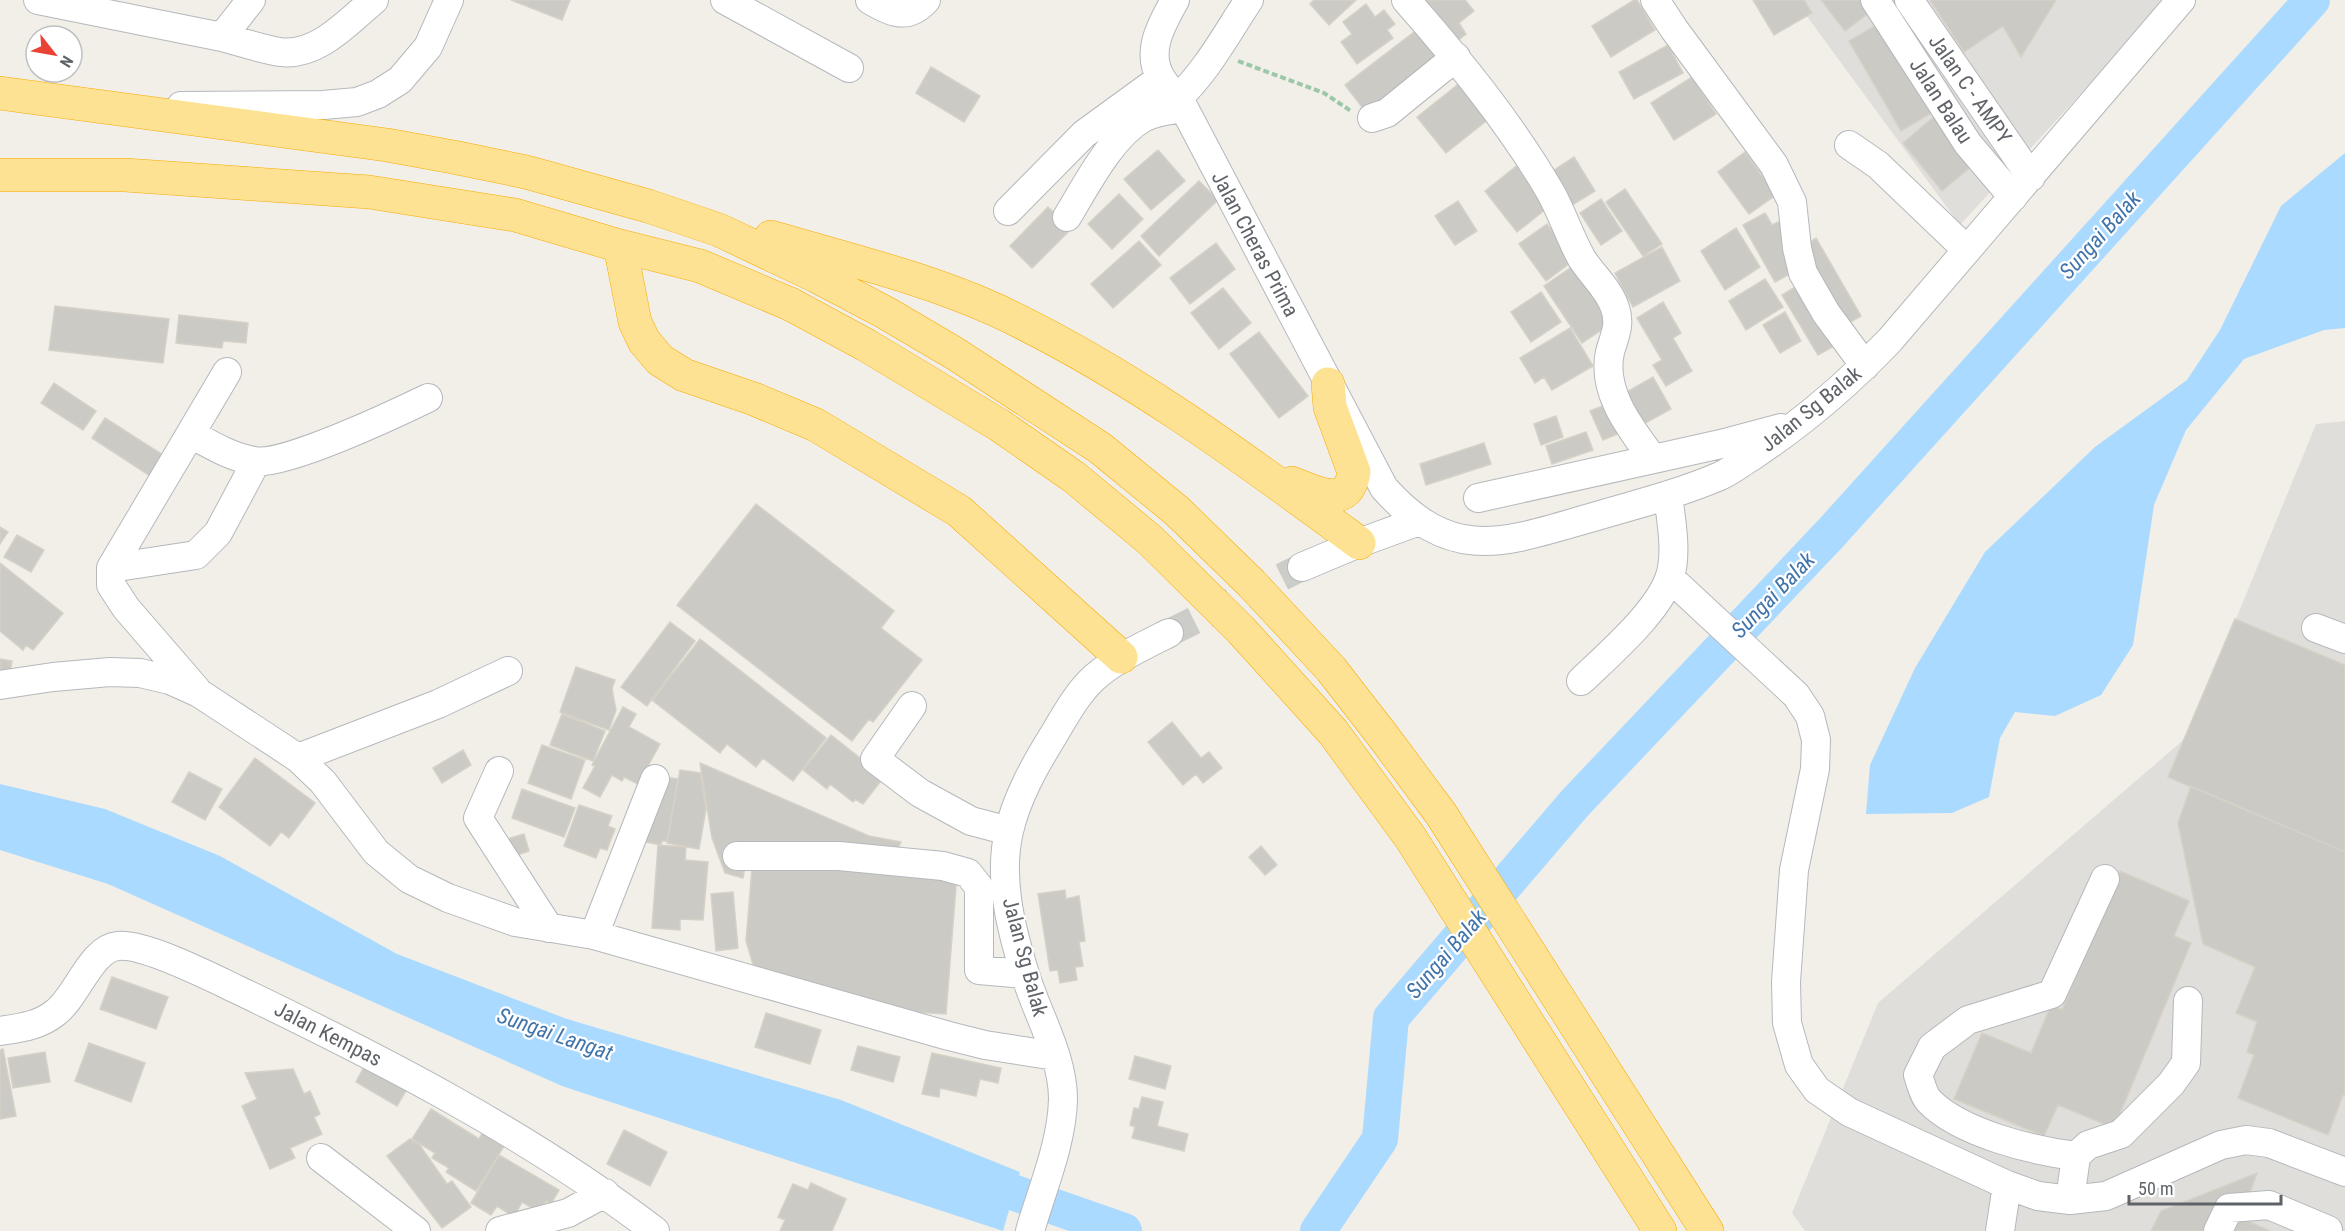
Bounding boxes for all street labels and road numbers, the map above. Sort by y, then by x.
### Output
street label: Jalan C - AMPY [1924,30,2016,148]
street label: Jalan Balau [1905,54,1977,148]
street label: Jalan Cheras Prima [1207,167,1303,321]
street label: Jalan Sg Balak [1756,361,1866,457]
street label: Jalan Sg Balak [998,895,1053,1020]
street label: Jalan Kempas [270,997,386,1071]

